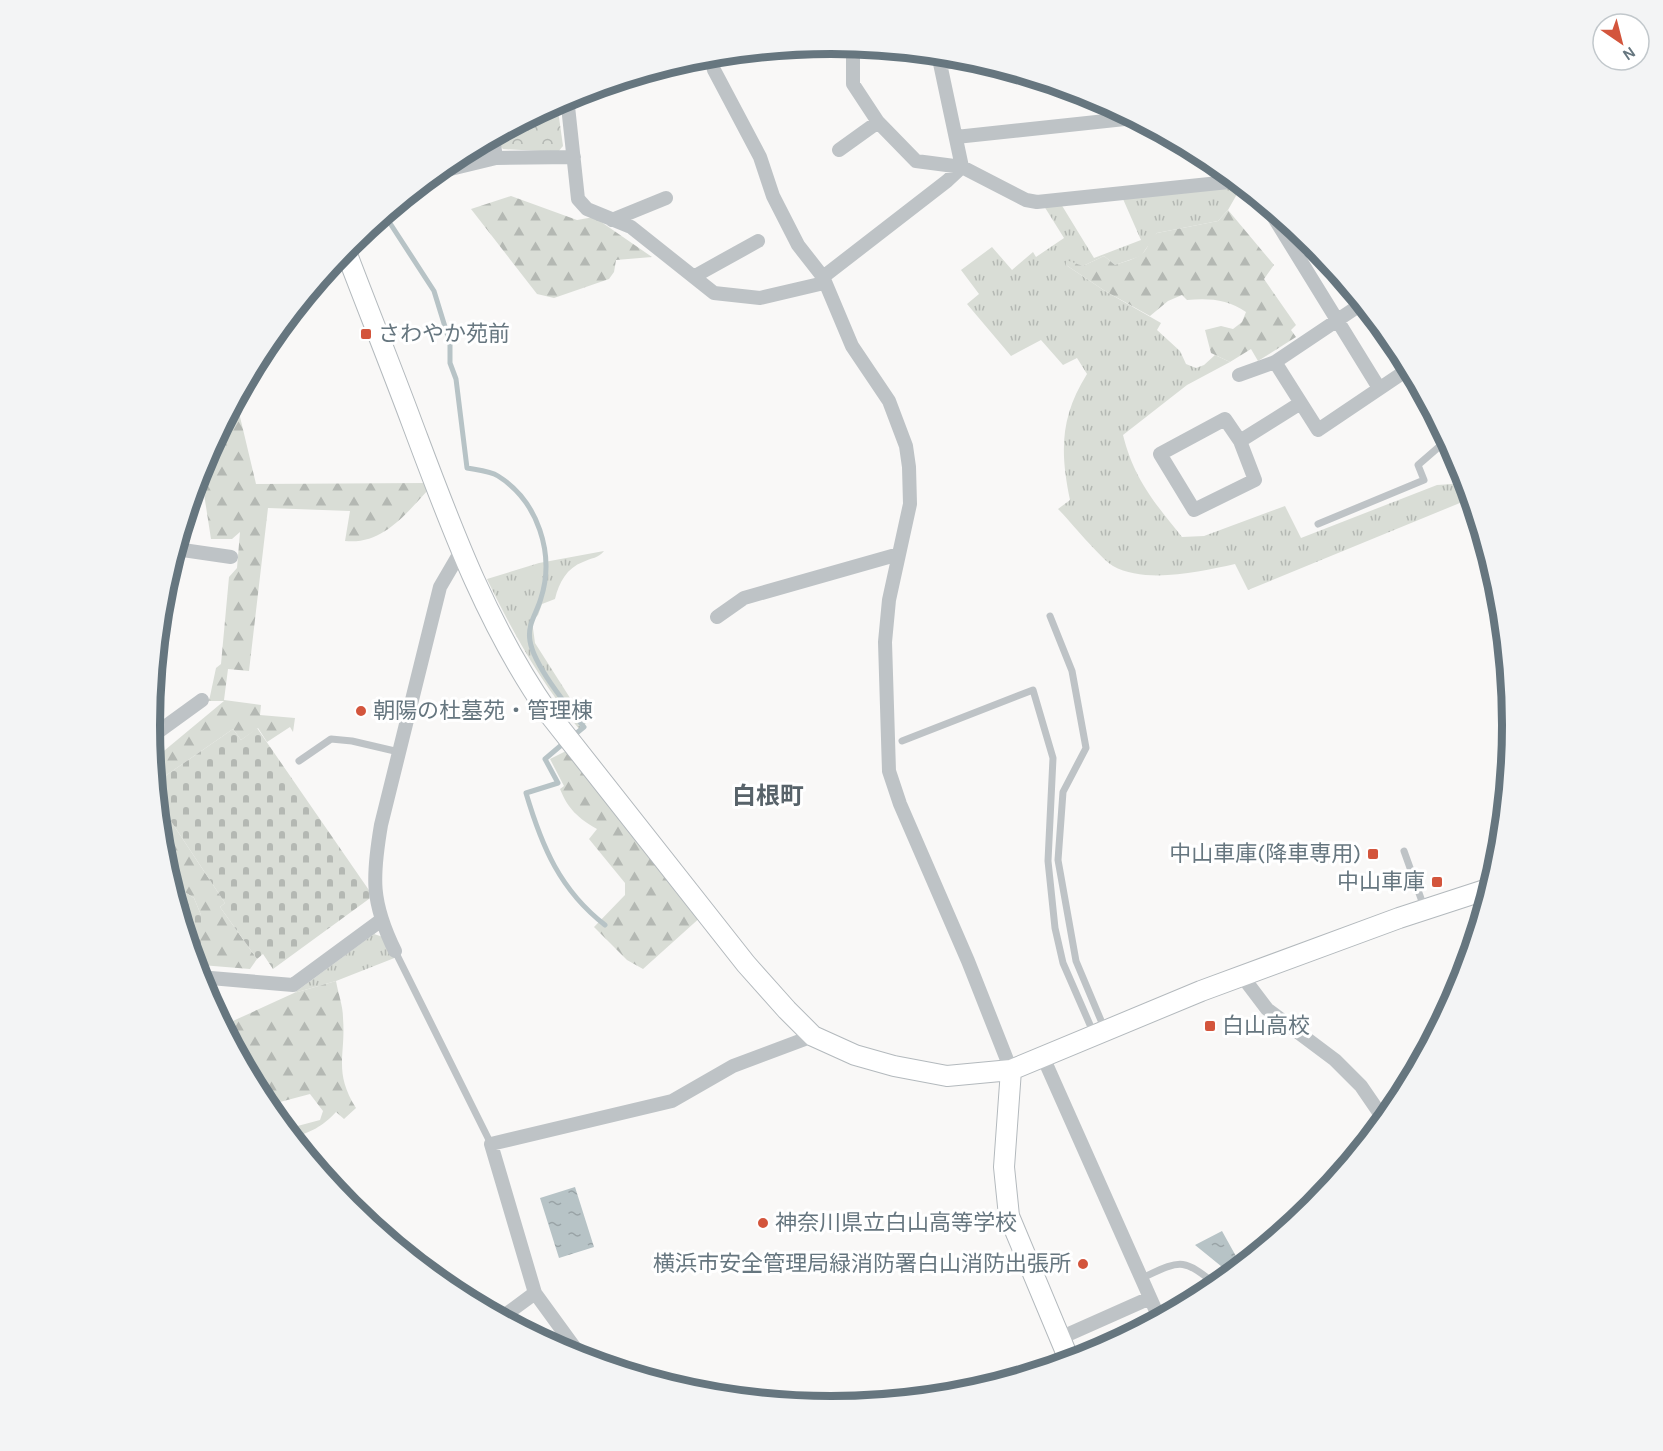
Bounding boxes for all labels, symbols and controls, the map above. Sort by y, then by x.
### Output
north arrow [1591,12,1651,72]
text: N [1619,43,1639,65]
place label: さわやか苑前 [378,321,510,347]
marker: さわやか苑前 [359,327,373,341]
place label: 朝陽の杜墓苑・管理棟 [373,698,593,724]
marker: 朝陽の杜墓苑・管理棟 [354,704,368,718]
district label: 白根町 [732,782,804,810]
place label: 中山車庫(降車専用) [1169,841,1361,867]
marker: 中山車庫(降車専用) [1366,847,1380,861]
place label: 中山車庫 [1337,869,1425,895]
marker: 中山車庫 [1430,875,1444,889]
place label: 白山高校 [1222,1013,1310,1039]
marker: 白山高校 [1203,1019,1217,1033]
place label: 神奈川県立白山高等学校 [775,1210,1017,1236]
marker: 神奈川県立白山高等学校 [756,1216,770,1230]
place label: 横浜市安全管理局緑消防署白山消防出張所 [653,1251,1071,1277]
marker: 横浜市安全管理局緑消防署白山消防出張所 [1076,1257,1090,1271]

